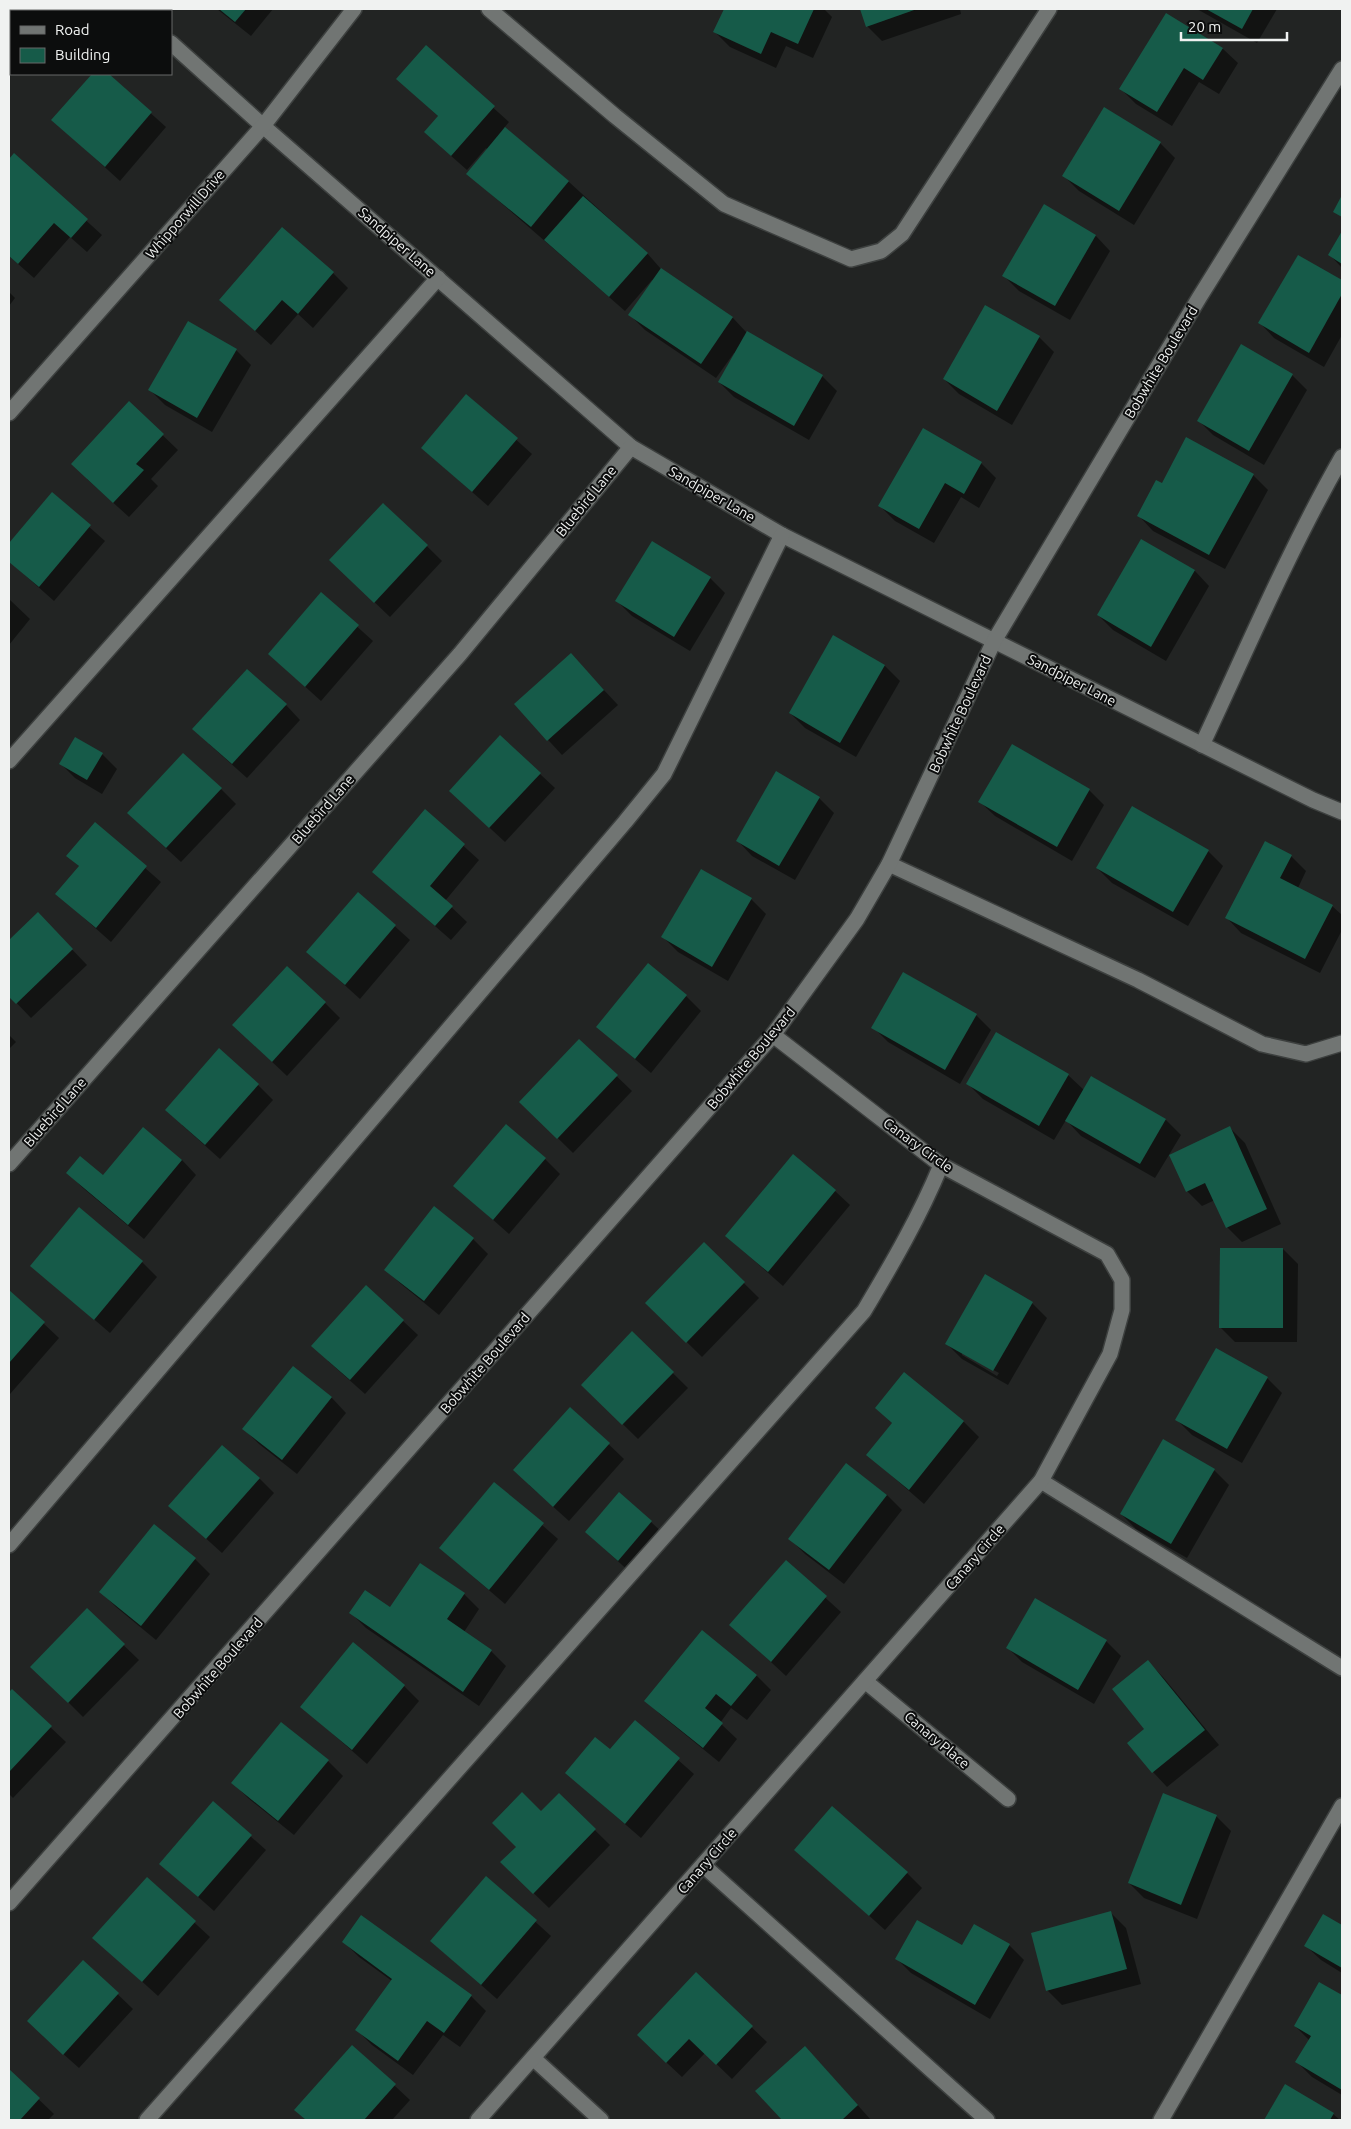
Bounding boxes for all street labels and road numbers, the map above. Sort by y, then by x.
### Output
street label: Whipporwill Drive [142,166,228,262]
street label: Sandpiper Lane [355,204,439,280]
street label: Bobwhite Boulevard [1121,303,1201,421]
street label: Bluebird Lane [553,462,619,540]
street label: Sandpiper Lane [666,463,758,525]
street label: Sandpiper Lane [1025,651,1119,709]
street label: Bobwhite Boulevard [926,653,994,775]
street label: Bluebird Lane [289,771,357,847]
street label: Bobwhite Boulevard [704,1004,798,1112]
street label: Bluebird Lane [21,1074,89,1150]
street label: Canary Circle [880,1115,956,1175]
street label: Bobwhite Boulevard [437,1309,533,1417]
street label: Canary Circle [942,1521,1008,1593]
street label: Bobwhite Boulevard [170,1614,266,1722]
street label: Canary Place [901,1708,973,1772]
street label: Canary Circle [674,1825,740,1897]

